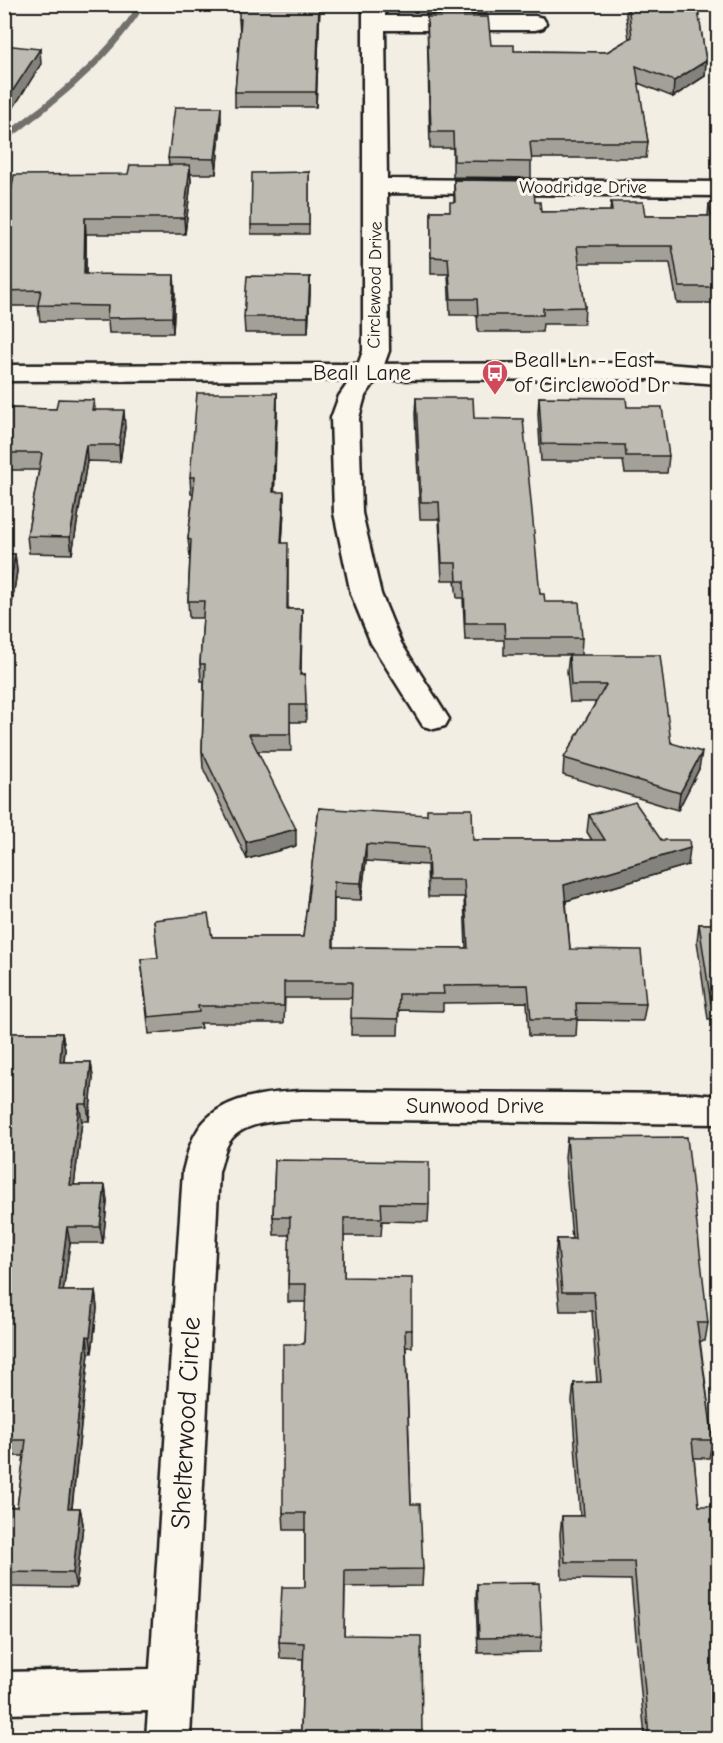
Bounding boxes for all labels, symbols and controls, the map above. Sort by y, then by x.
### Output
street label: Woodridge Drive [519,177,647,198]
street label: Circlewood Drive [363,221,387,349]
place label: Beall Ln - East of Circlewood Dr [514,347,670,398]
bus stop icon: Beall Ln - East of Circlewood Dr [480,358,510,396]
street label: Beall Lane [313,360,411,386]
street label: Sunwood Drive [406,1093,544,1119]
street label: Shelterwood Circle [165,1316,207,1530]

